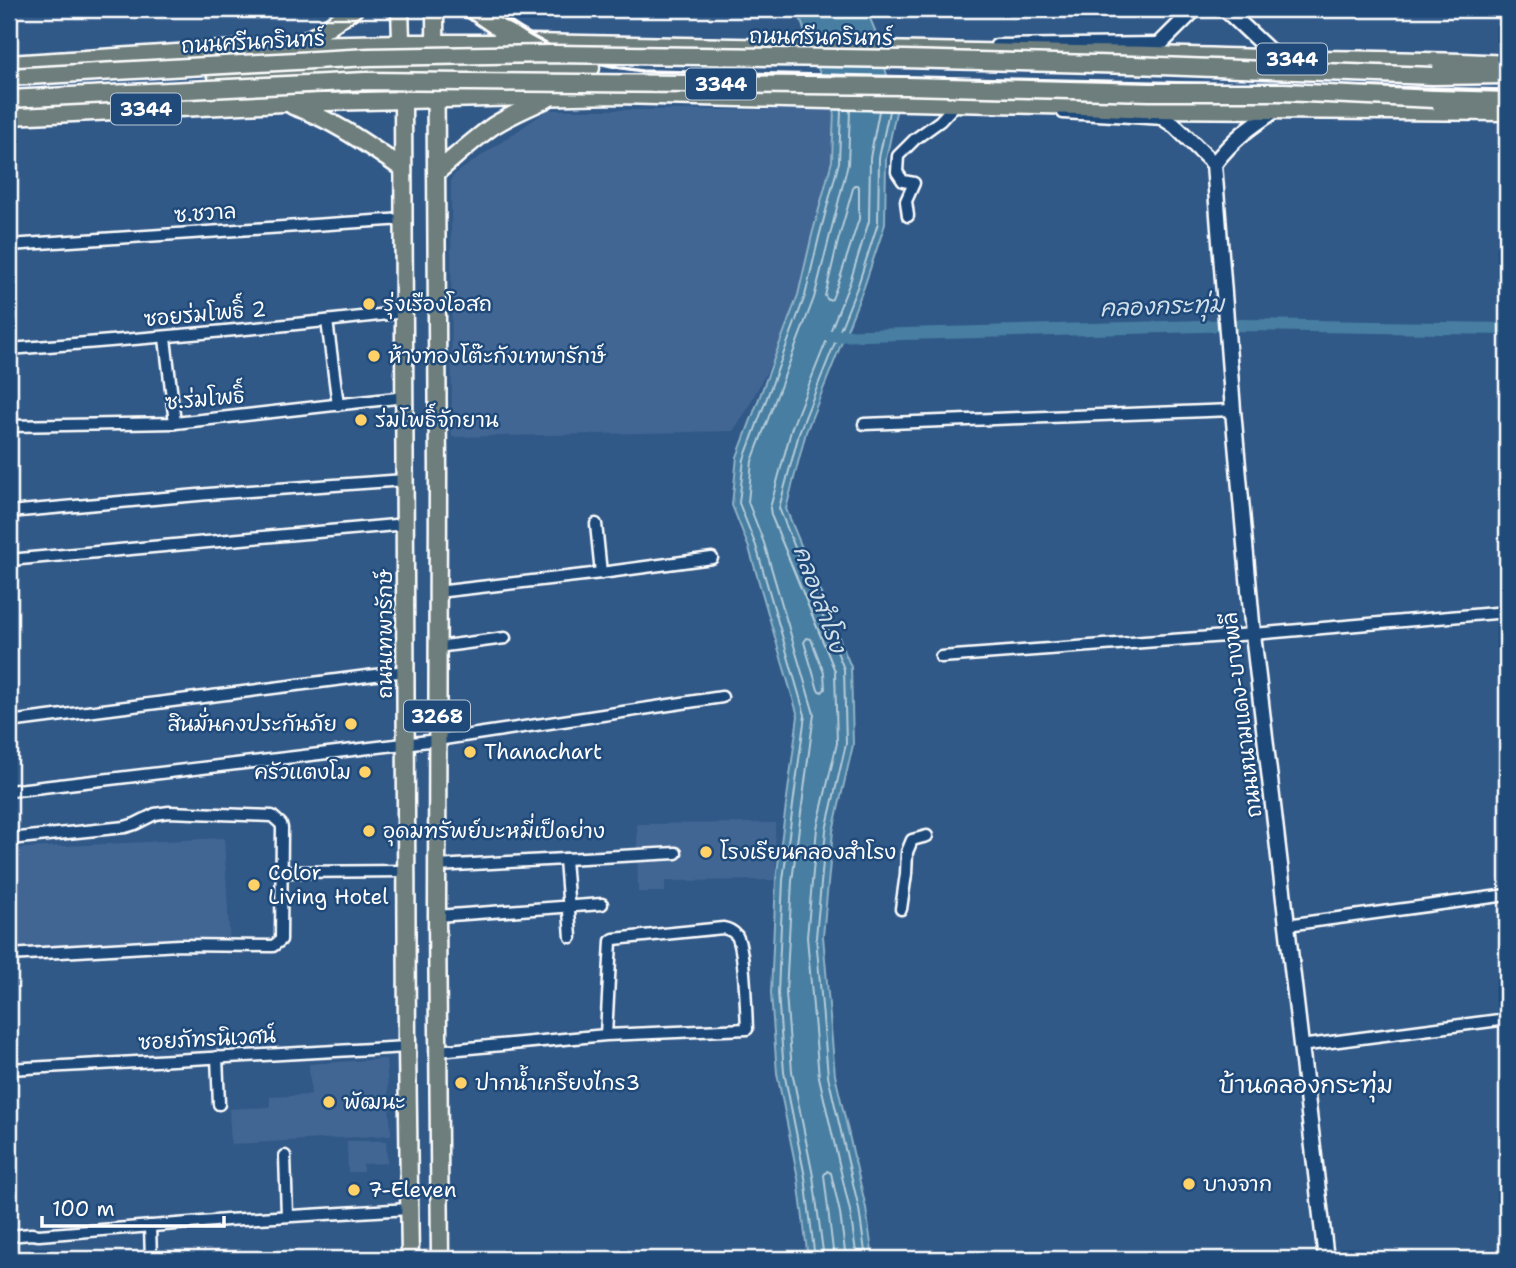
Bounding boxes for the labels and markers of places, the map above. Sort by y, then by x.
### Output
place label: รุ่งเรืองโอสถ [383,290,492,320]
marker: รุ่งเรืองโอสถ [361,296,377,312]
place label: ห้างทองโต๊ะกังเทพารักษ์ [388,342,606,370]
marker: ห้างทองโต๊ะกังเทพารักษ์ [366,348,382,364]
place label: ร่มโพธิ์จักยาน [375,402,499,434]
marker: ร่มโพธิ์จักยาน [353,412,369,428]
place label: สินมั่นคงประกันภัย [167,707,337,738]
marker: สินมั่นคงประกันภัย [343,716,359,732]
place label: Thanachart [484,738,602,766]
marker: Thanachart [462,744,478,760]
place label: ครัวแตงโม [254,758,351,786]
marker: ครัวแตงโม [357,764,373,780]
place label: อุดมทรัพย์บะหมี่เป็ดย่าง [383,813,605,847]
marker: อุดมทรัพย์บะหมี่เป็ดย่าง [361,823,377,839]
place label: โรงเรียนคลองสำโรง [720,838,896,866]
marker: โรงเรียนคลองสำโรง [698,844,714,860]
place label: Color Living Hotel [268,859,389,911]
marker: Color Living Hotel [246,877,262,893]
place label: ปากน้ำเกรียงไกร3 [475,1064,640,1097]
marker: ปากน้ำเกรียงไกร3 [453,1075,469,1091]
place label: พัฒนะ [343,1088,406,1116]
marker: พัฒนะ [321,1094,337,1110]
place label: บางจาก [1203,1170,1272,1198]
place label: 7-Eleven [368,1176,457,1204]
marker: บางจาก [1181,1176,1197,1192]
marker: 7-Eleven [346,1182,362,1198]

